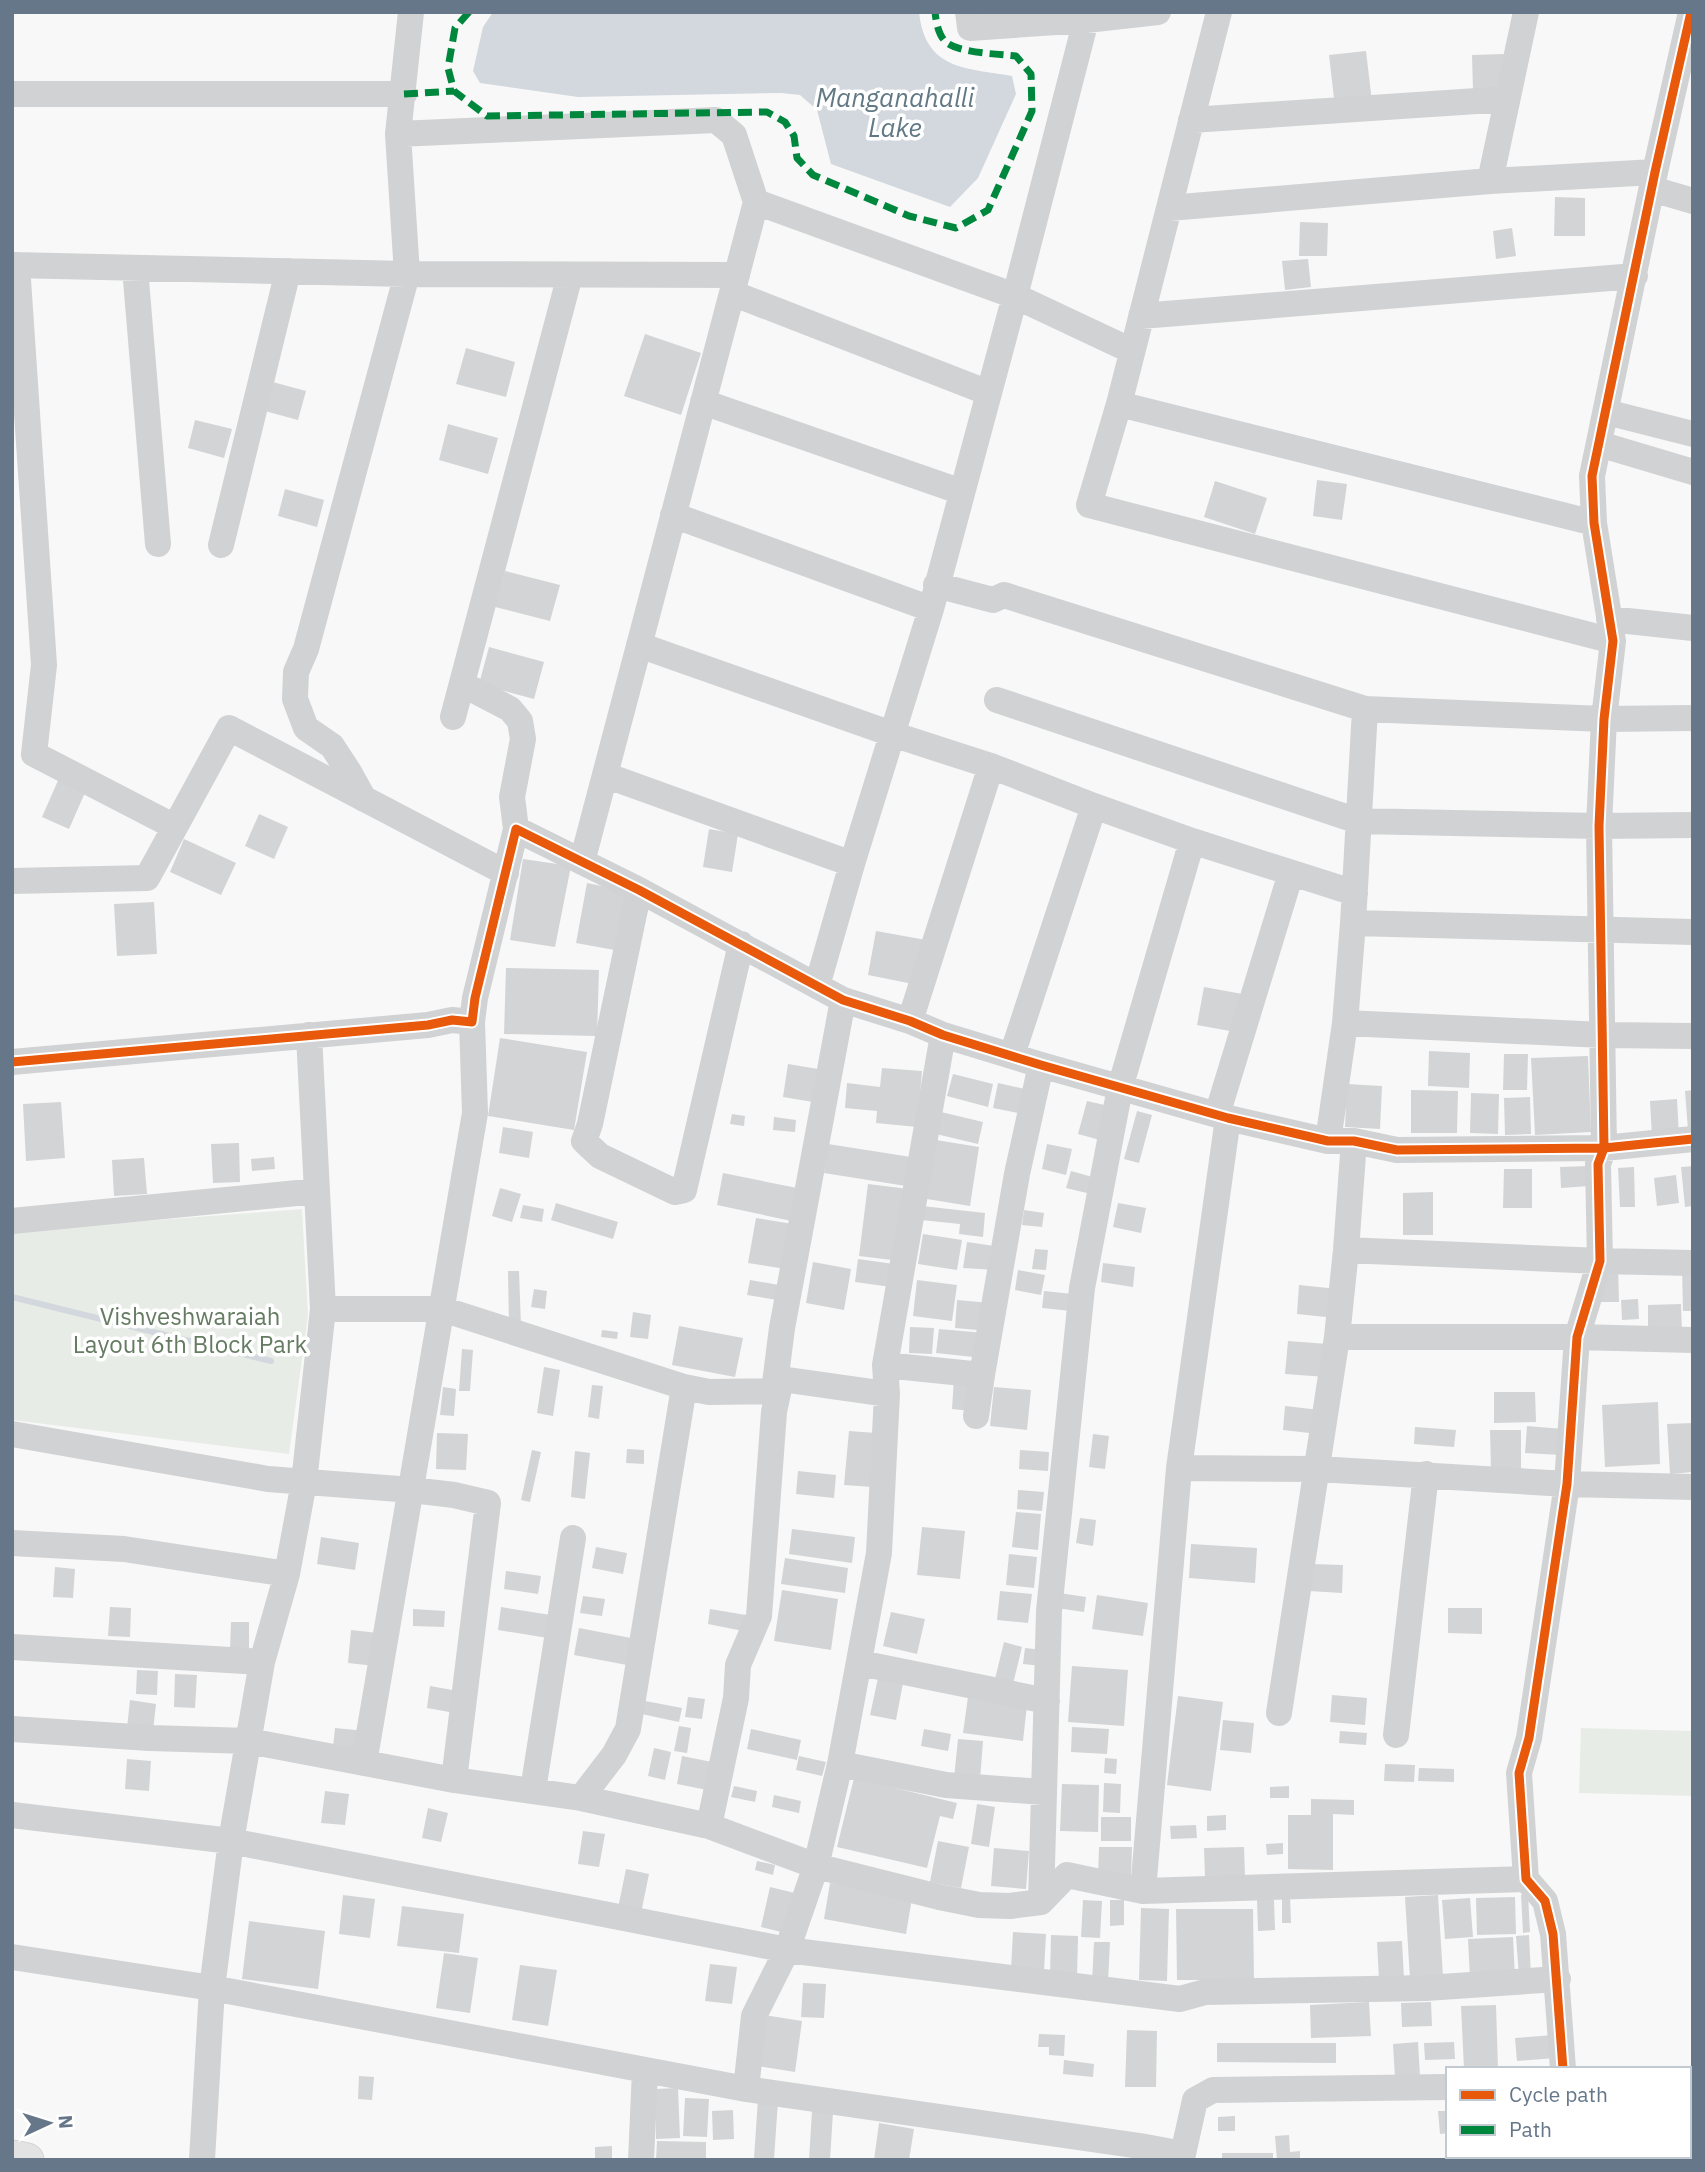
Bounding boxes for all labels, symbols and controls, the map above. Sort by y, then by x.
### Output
water label: Manganahalli Lake [816,80,974,144]
park label: Vishveshwaraiah Layout 6th Block Park [73,1300,308,1360]
legend [1446,2067,1691,2158]
text: Cycle path [1509,2080,1608,2108]
north arrow [14,2088,84,2158]
text: N [54,2114,78,2130]
text: Path [1509,2115,1552,2143]

